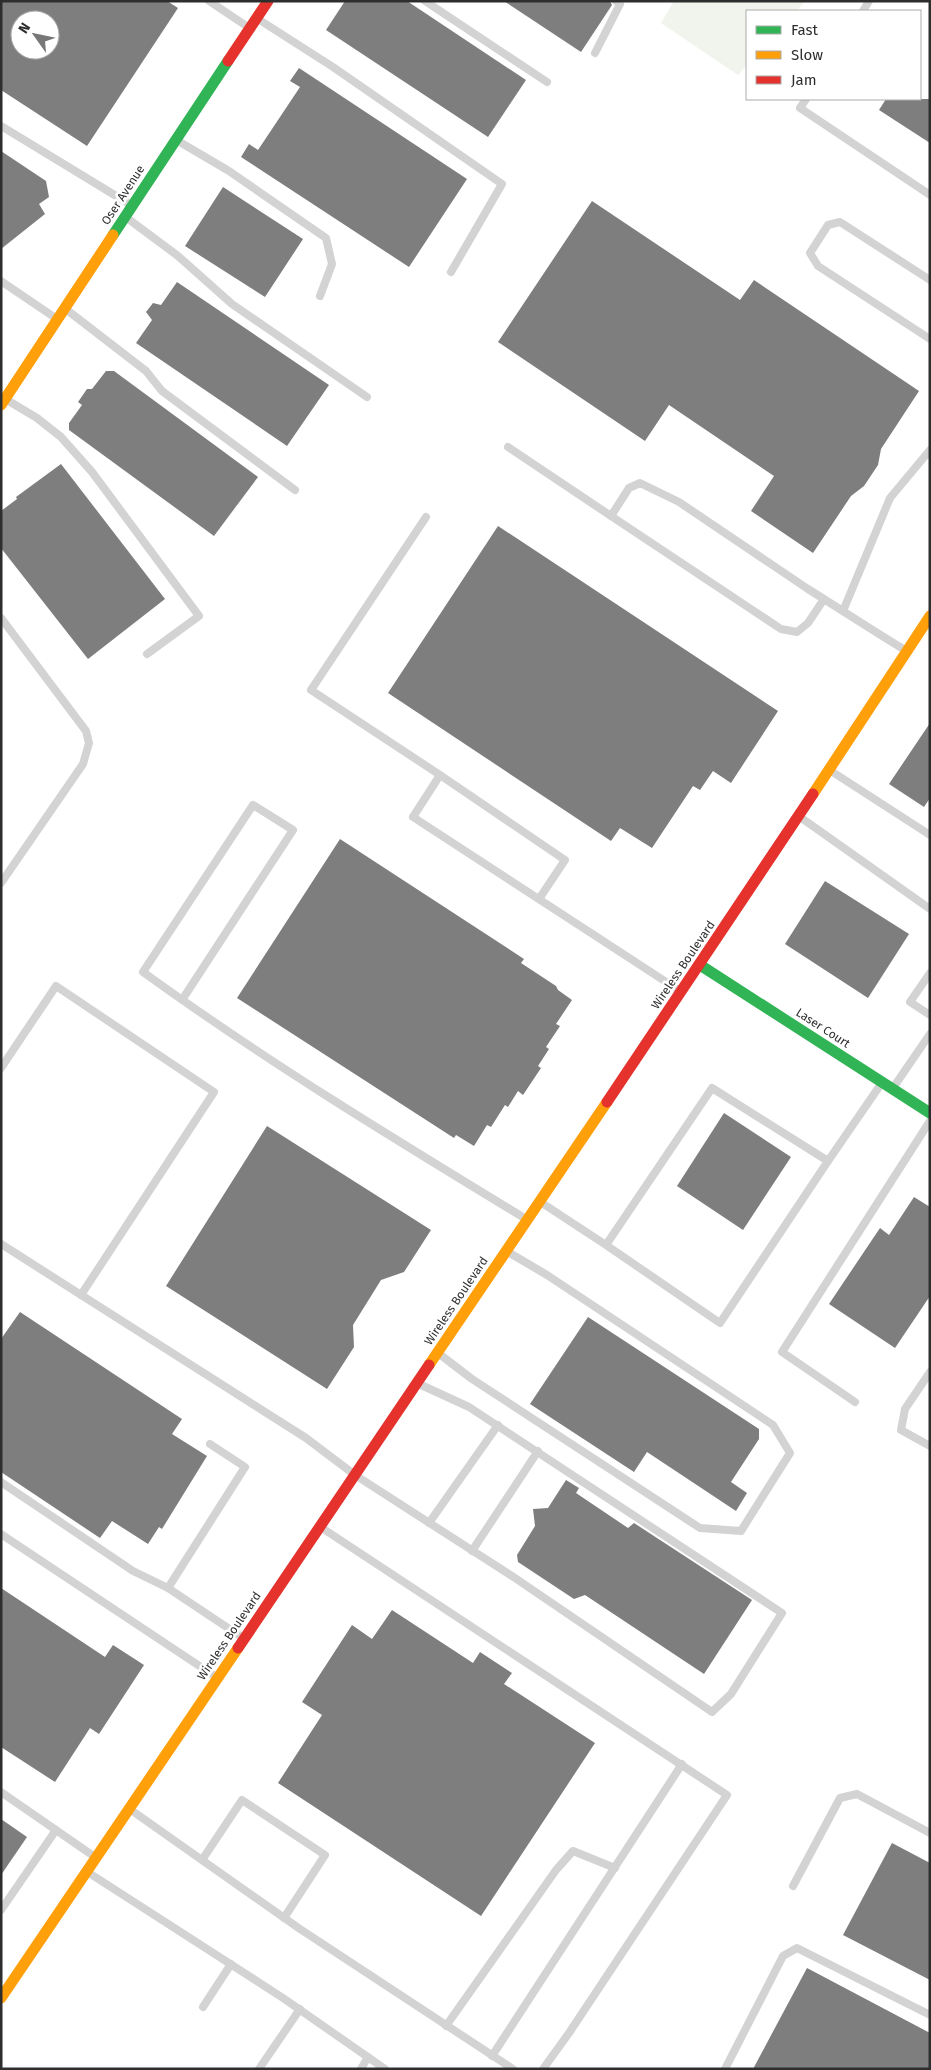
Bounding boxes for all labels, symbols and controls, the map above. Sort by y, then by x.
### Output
north arrow [10,10,60,60]
legend [746,10,921,100]
text: N [15,20,34,37]
text: Fast [791,21,818,39]
text: Slow [791,46,823,64]
text: Jam [791,71,817,89]
street label: Oser Avenue [99,163,147,227]
street label: Wireless Boulevard [648,918,718,1012]
street label: Laser Court [793,1005,853,1051]
street label: Wireless Boulevard [421,1254,491,1348]
street label: Wireless Boulevard [194,1589,264,1683]

